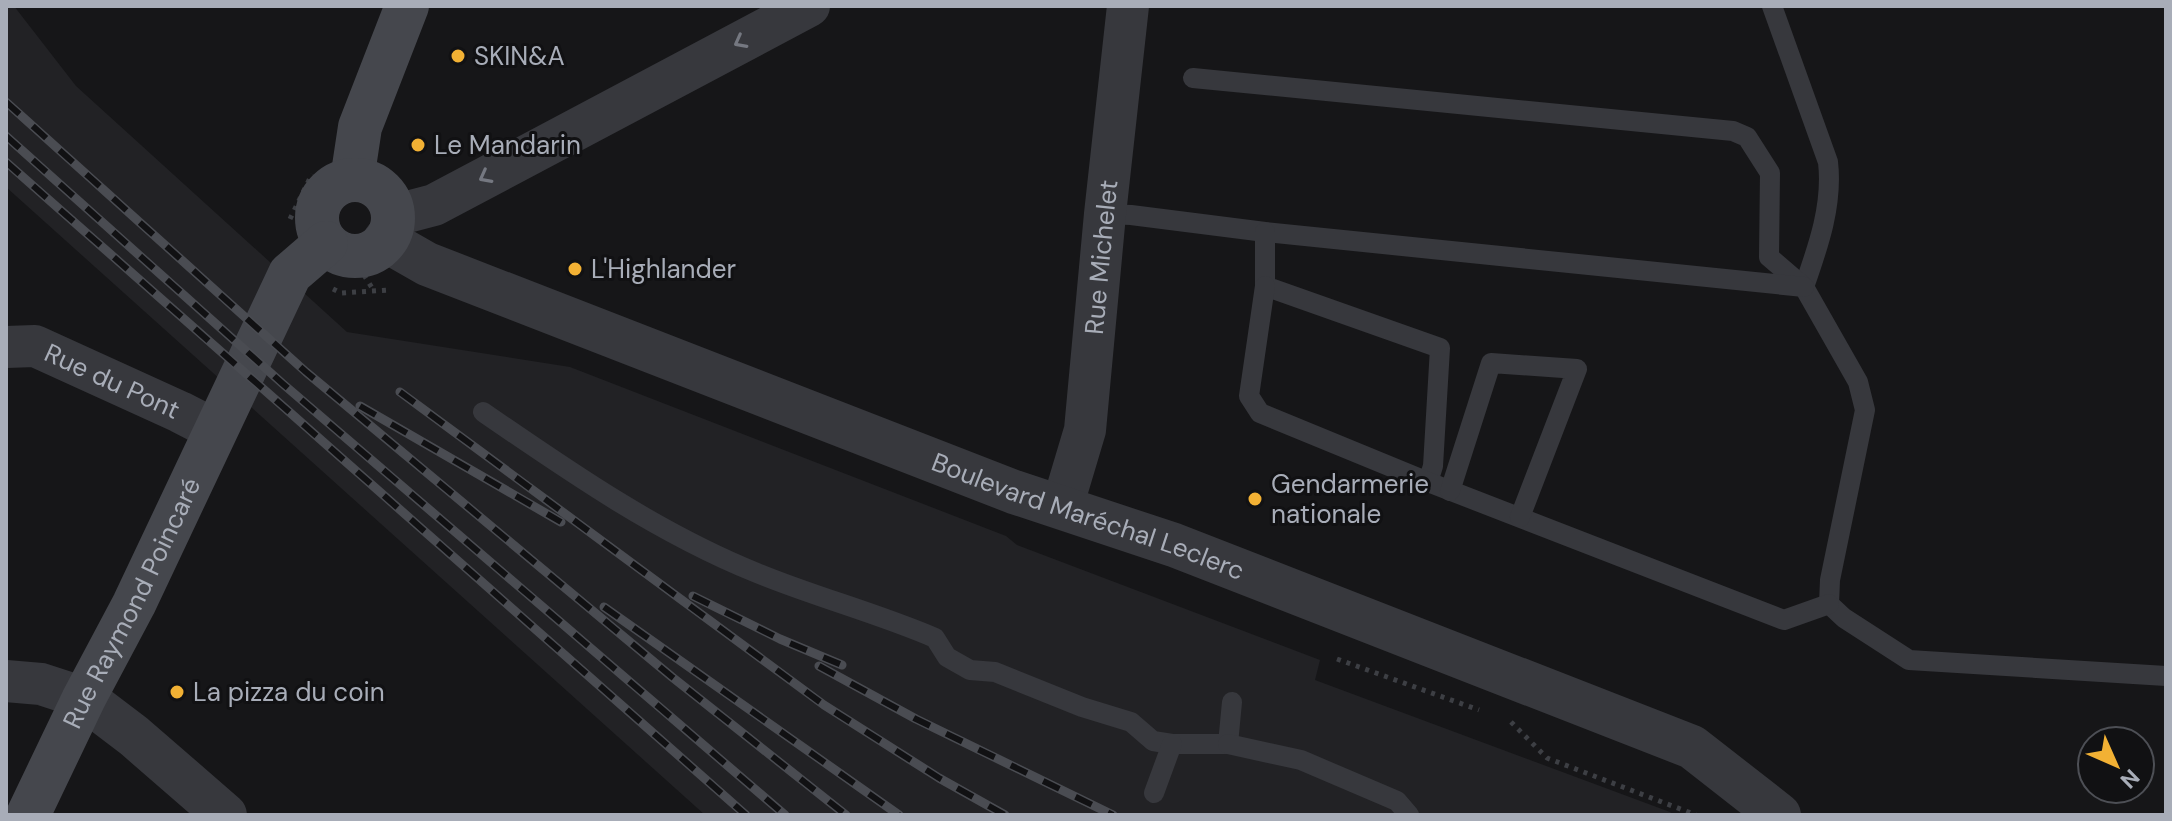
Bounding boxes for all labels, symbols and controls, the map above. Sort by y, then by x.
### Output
one-way arrow [734,33,748,48]
place label: SKIN&A [474,39,565,73]
marker: SKIN&A [449,47,467,65]
place label: Le Mandarin [434,128,581,162]
marker: Le Mandarin [409,136,427,154]
one-way arrow [479,168,494,183]
street label: Rue Michelet [1077,178,1126,336]
place label: L'Highlander [591,252,736,286]
marker: L'Highlander [566,260,584,278]
street label: Rue du Pont [39,336,185,427]
street label: Boulevard Maréchal Leclerc [927,445,1249,588]
place label: Gendarmerie nationale [1271,467,1429,531]
street label: Rue Raymond Poincaré [55,472,208,734]
marker: Gendarmerie nationale [1246,490,1264,508]
place label: La pizza du coin [193,675,385,709]
marker: La pizza du coin [168,683,186,701]
north arrow [2076,725,2156,805]
text: N [2114,763,2146,795]

